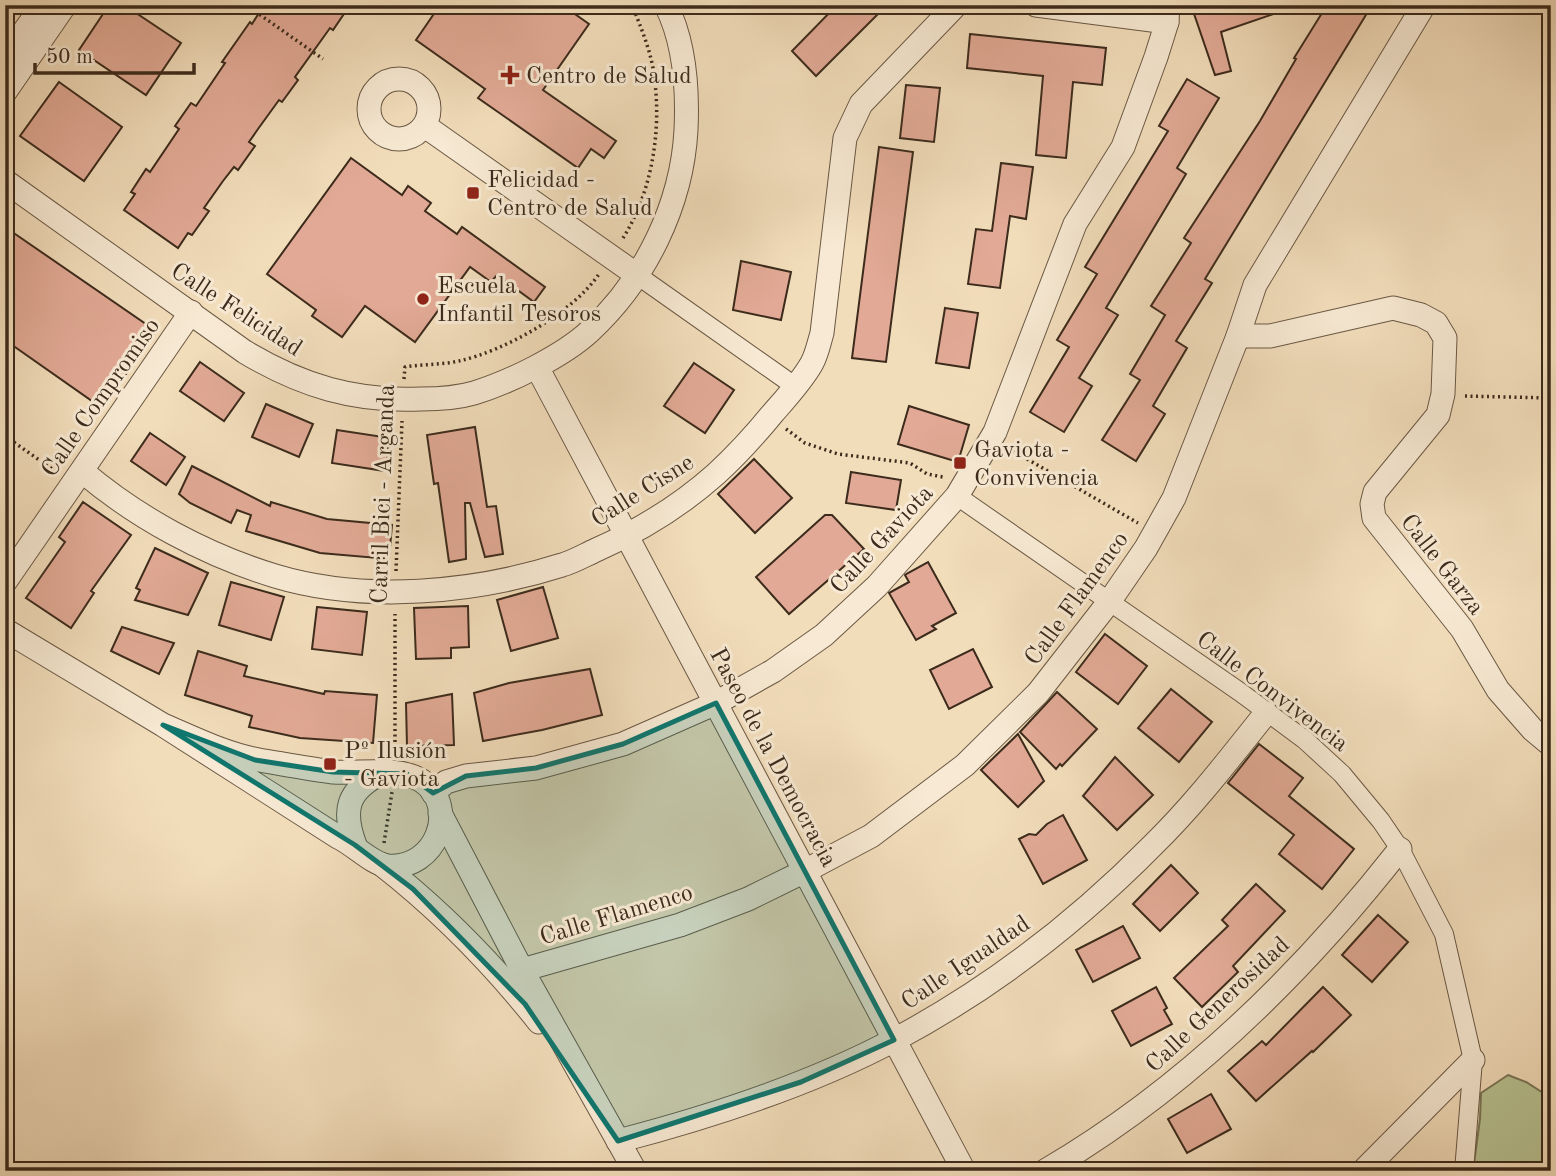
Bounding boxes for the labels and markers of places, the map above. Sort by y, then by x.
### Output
marker: Centro de Salud [500,65,520,85]
place label: Centro de Salud [526,65,692,89]
place label: Felicidad - Centro de Salud [487,169,653,221]
marker: Felicidad - Centro de Salud [465,185,481,201]
place label: Escuela Infantil Tesoros [437,275,601,327]
marker: Escuela Infantil Tesoros [415,291,431,307]
place label: Gaviota - Convivencia [974,439,1099,491]
marker: Gaviota - Convivencia [952,455,968,471]
place label: Pº Ilusión - Gaviota [344,740,447,792]
marker: Pº Ilusión - Gaviota [322,756,338,772]

